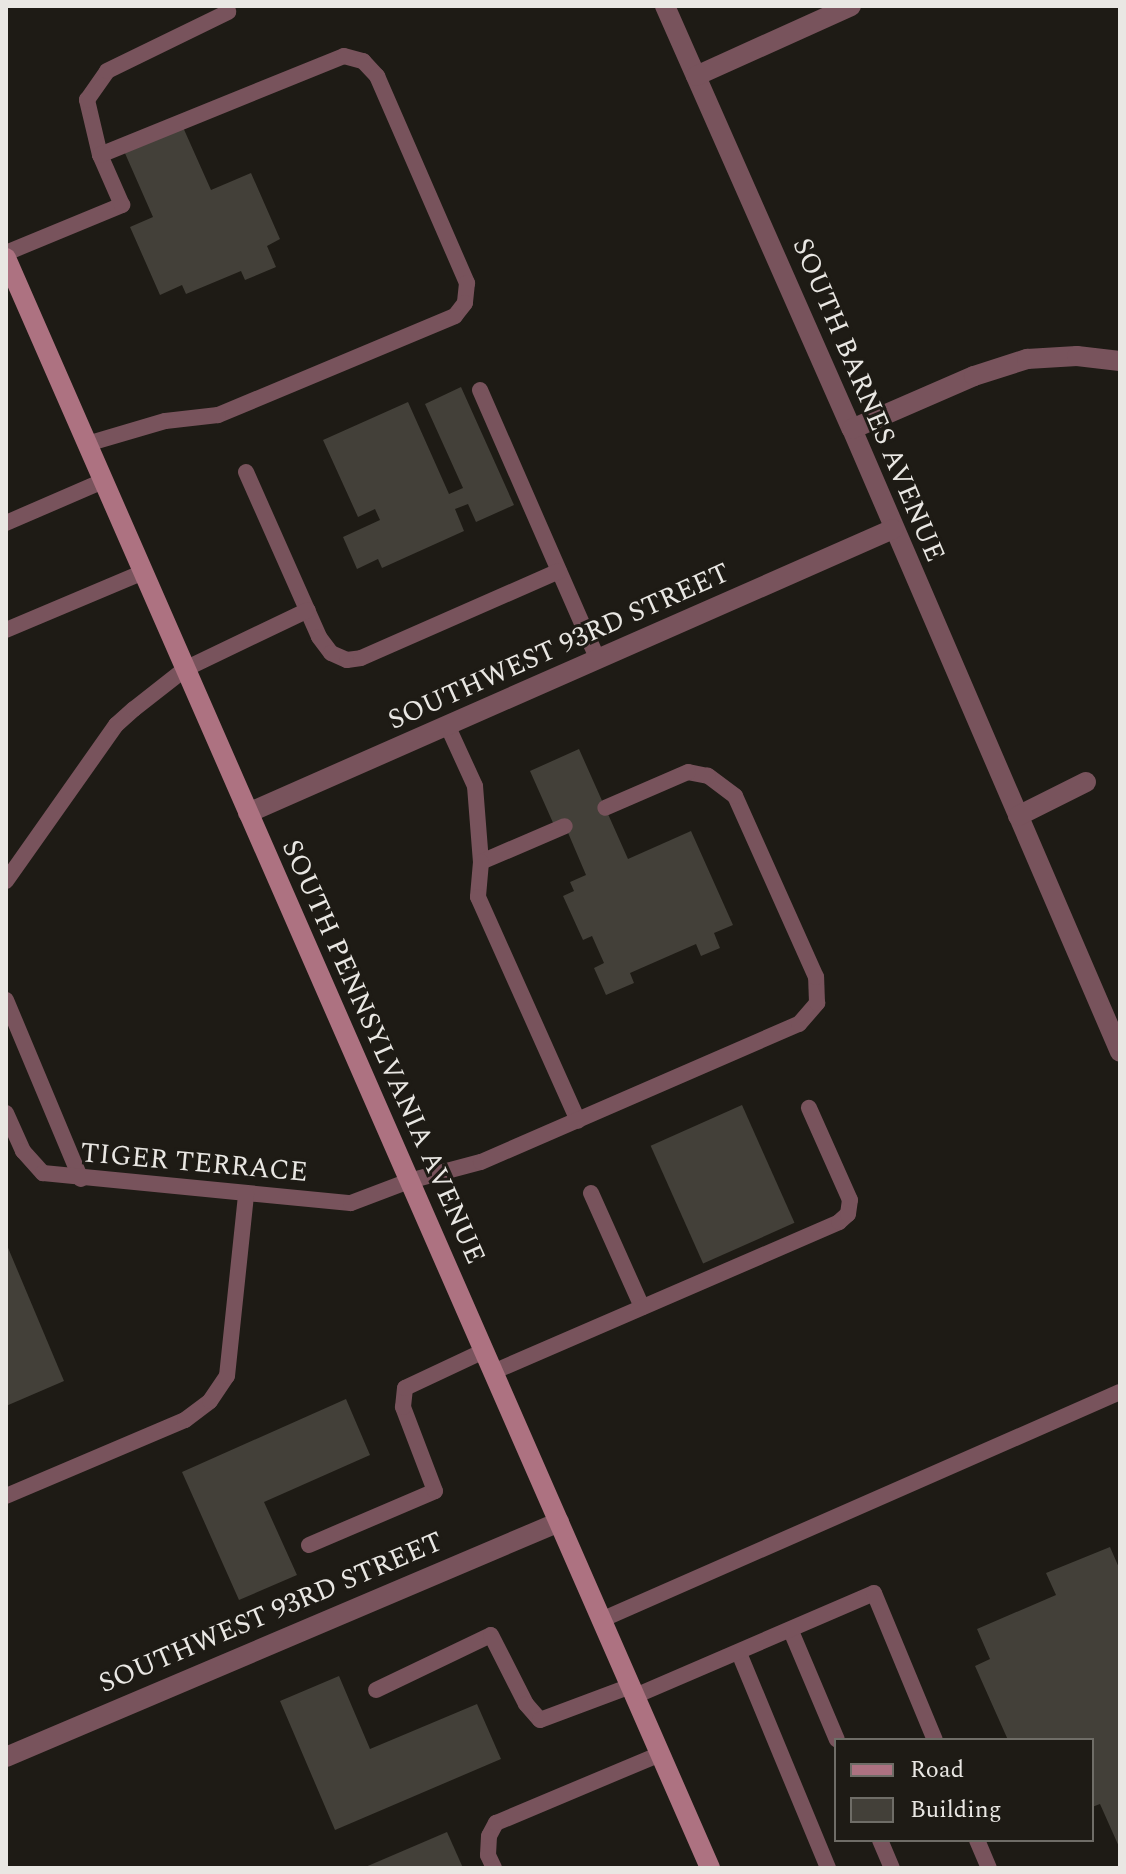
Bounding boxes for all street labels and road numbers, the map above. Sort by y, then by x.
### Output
street label: SOUTH BARNES AVENUE [784,233,952,567]
street label: SOUTHWEST 93RD STREET [383,556,735,738]
street label: SOUTH PENNSYLVANIA AVENUE [274,835,492,1269]
street label: TIGER TERRACE [79,1136,309,1190]
street label: SOUTHWEST 93RD STREET [94,1525,448,1701]

